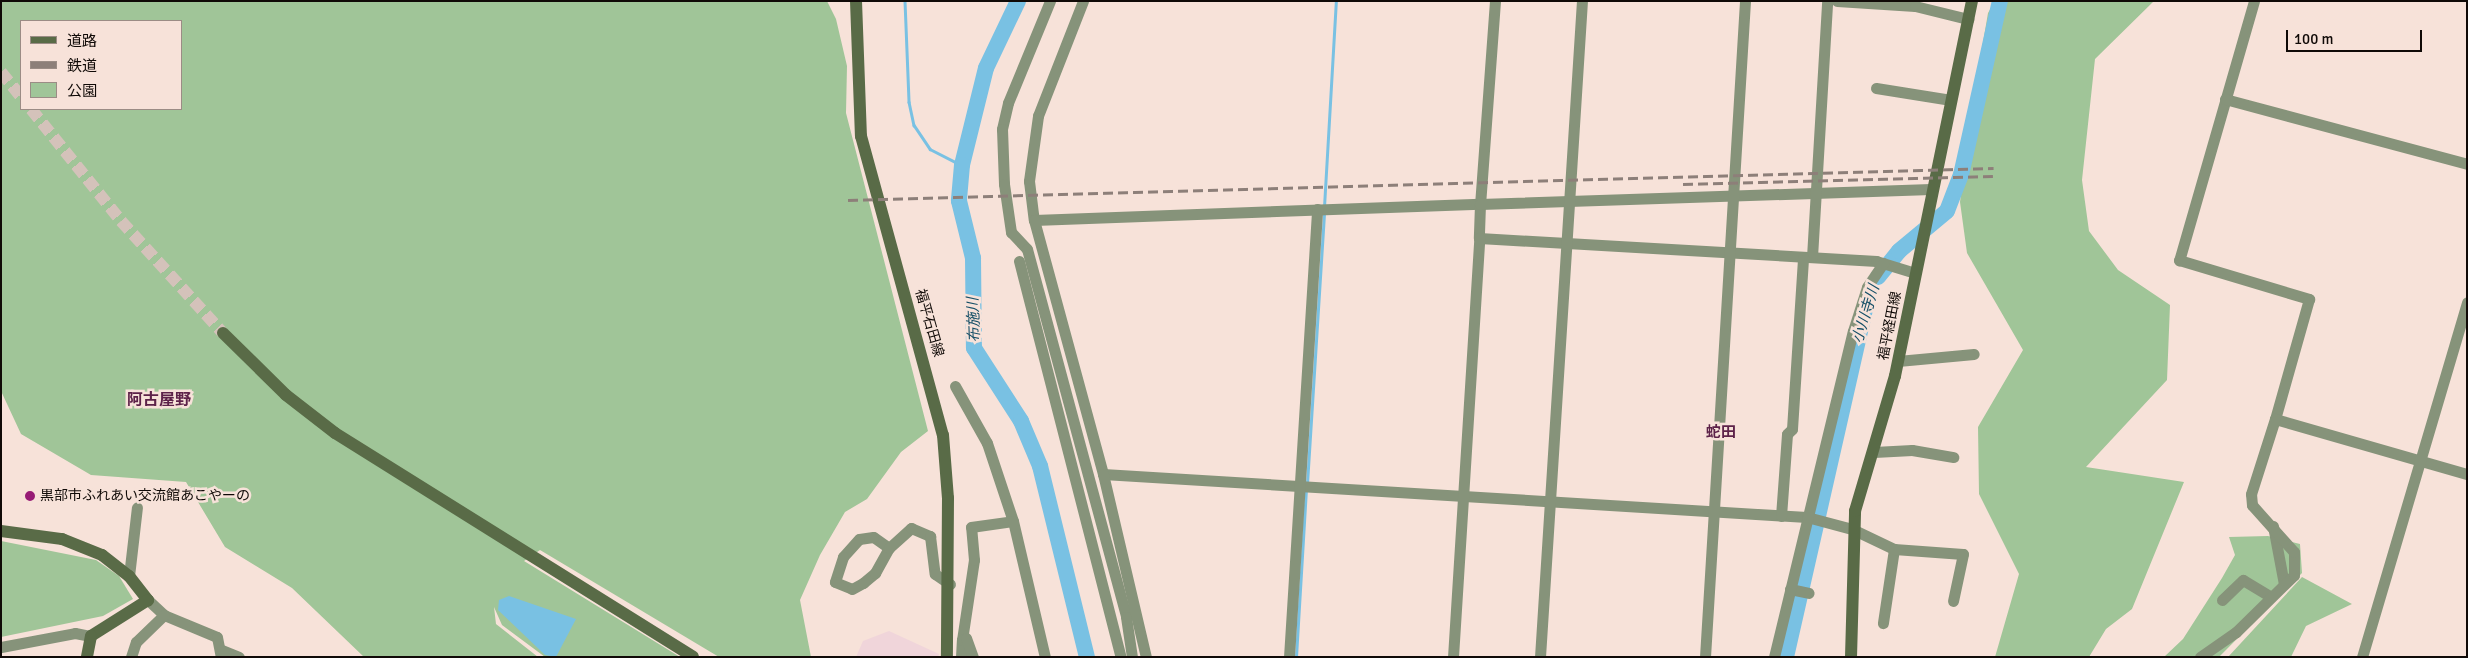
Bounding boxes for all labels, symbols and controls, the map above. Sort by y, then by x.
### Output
legend [20,20,182,110]
scale bar [2288,20,2424,52]
text: 100 m [2294,30,2334,48]
text: 道路 [67,32,97,50]
text: 鉄道 [67,57,97,75]
text: 公園 [67,82,97,100]
water label: 小川寺川 [1849,283,1883,345]
street label: 福平石田線 [911,287,947,359]
street label: 福平経田線 [1875,290,1905,362]
water label: 布施川 [964,297,984,343]
district label: 阿古屋野 [127,390,191,410]
district label: 蛇田 [1706,424,1736,442]
place label: 黒部市ふれあい交流館あこやーの [40,488,250,504]
marker: 黒部市ふれあい交流館あこやーの [24,490,36,502]

